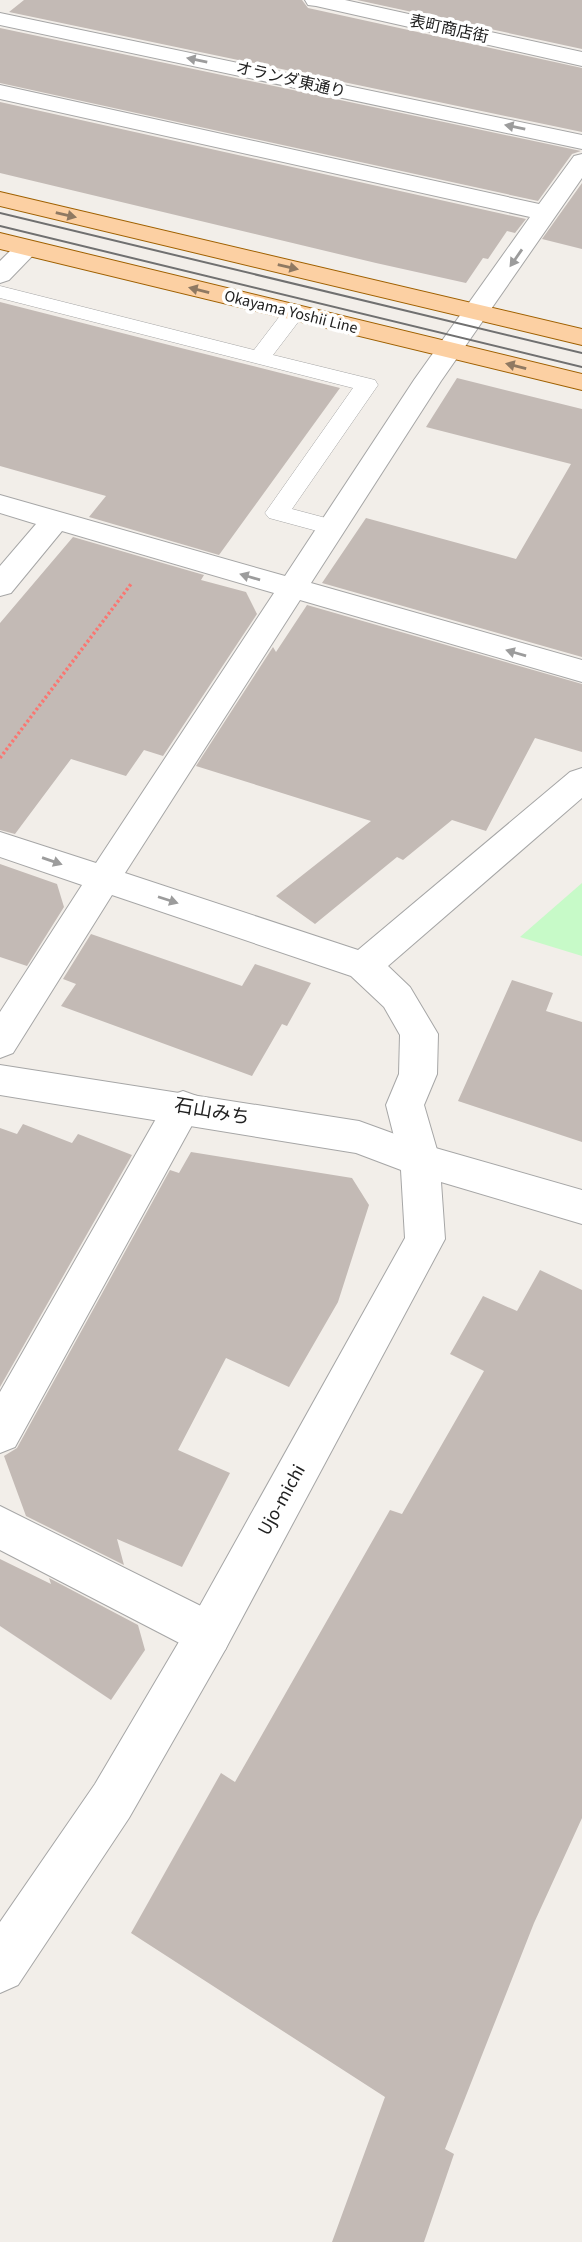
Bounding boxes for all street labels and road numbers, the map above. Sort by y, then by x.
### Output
street label: 表町商店街 [408,10,490,48]
street label: オランダ東通り [234,57,348,103]
street label: Okayama Yoshii Line [222,285,360,339]
street label: 石山みち [172,1092,252,1132]
street label: Ujo-michi [251,1460,313,1540]

